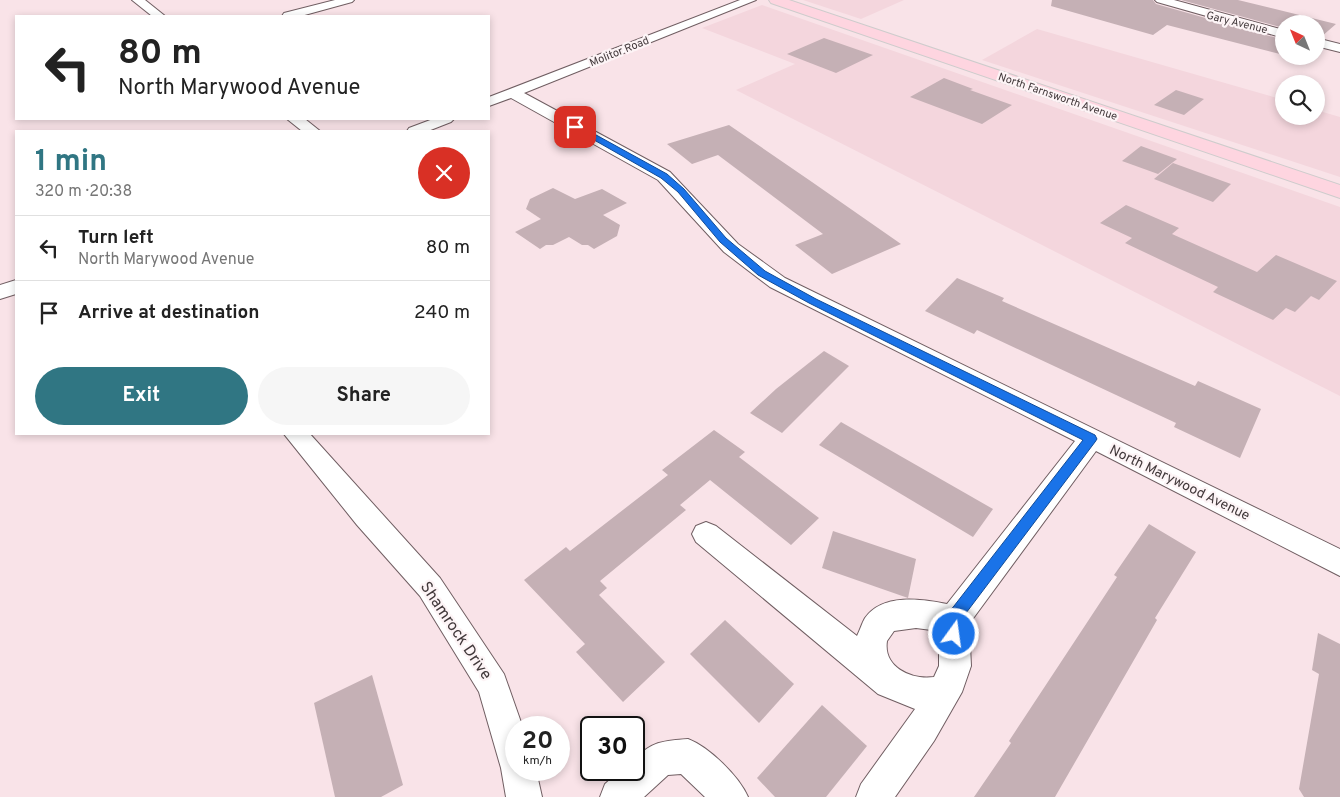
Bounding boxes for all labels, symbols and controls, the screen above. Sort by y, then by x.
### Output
street label: Gary Avenue [1205,9,1269,37]
north arrow [1275,15,1325,65]
map controls [1275,15,1325,125]
text: 80 m [118,32,202,76]
street label: Molitor Road [587,34,651,70]
icon: left [35,35,100,100]
street label: North Farnsworth Avenue [996,70,1119,124]
text: North Marywood Avenue [118,75,360,102]
button: search [1275,75,1325,125]
pin [554,106,596,148]
icon: arrive [561,113,589,141]
text: 1 min [35,144,107,181]
button: close [418,147,470,199]
text: 320 m · 20:38 [35,182,132,202]
text: Turn left [78,226,154,250]
icon: left [35,234,63,262]
text: 80 m [426,236,470,260]
text: North Marywood Avenue [78,250,254,270]
icon: arrive [35,299,63,327]
text: Arrive at destination [78,301,259,325]
text: 240 m [414,301,470,325]
button: Exit [35,367,248,425]
button: Share [258,367,470,425]
street label: North Marywood Avenue [1106,442,1252,525]
street label: Shamrock Drive [415,578,496,684]
position arrow [927,607,979,659]
speed limit sign: 30 [580,716,645,781]
text: 20 [522,726,553,758]
text: km/h [523,753,552,769]

